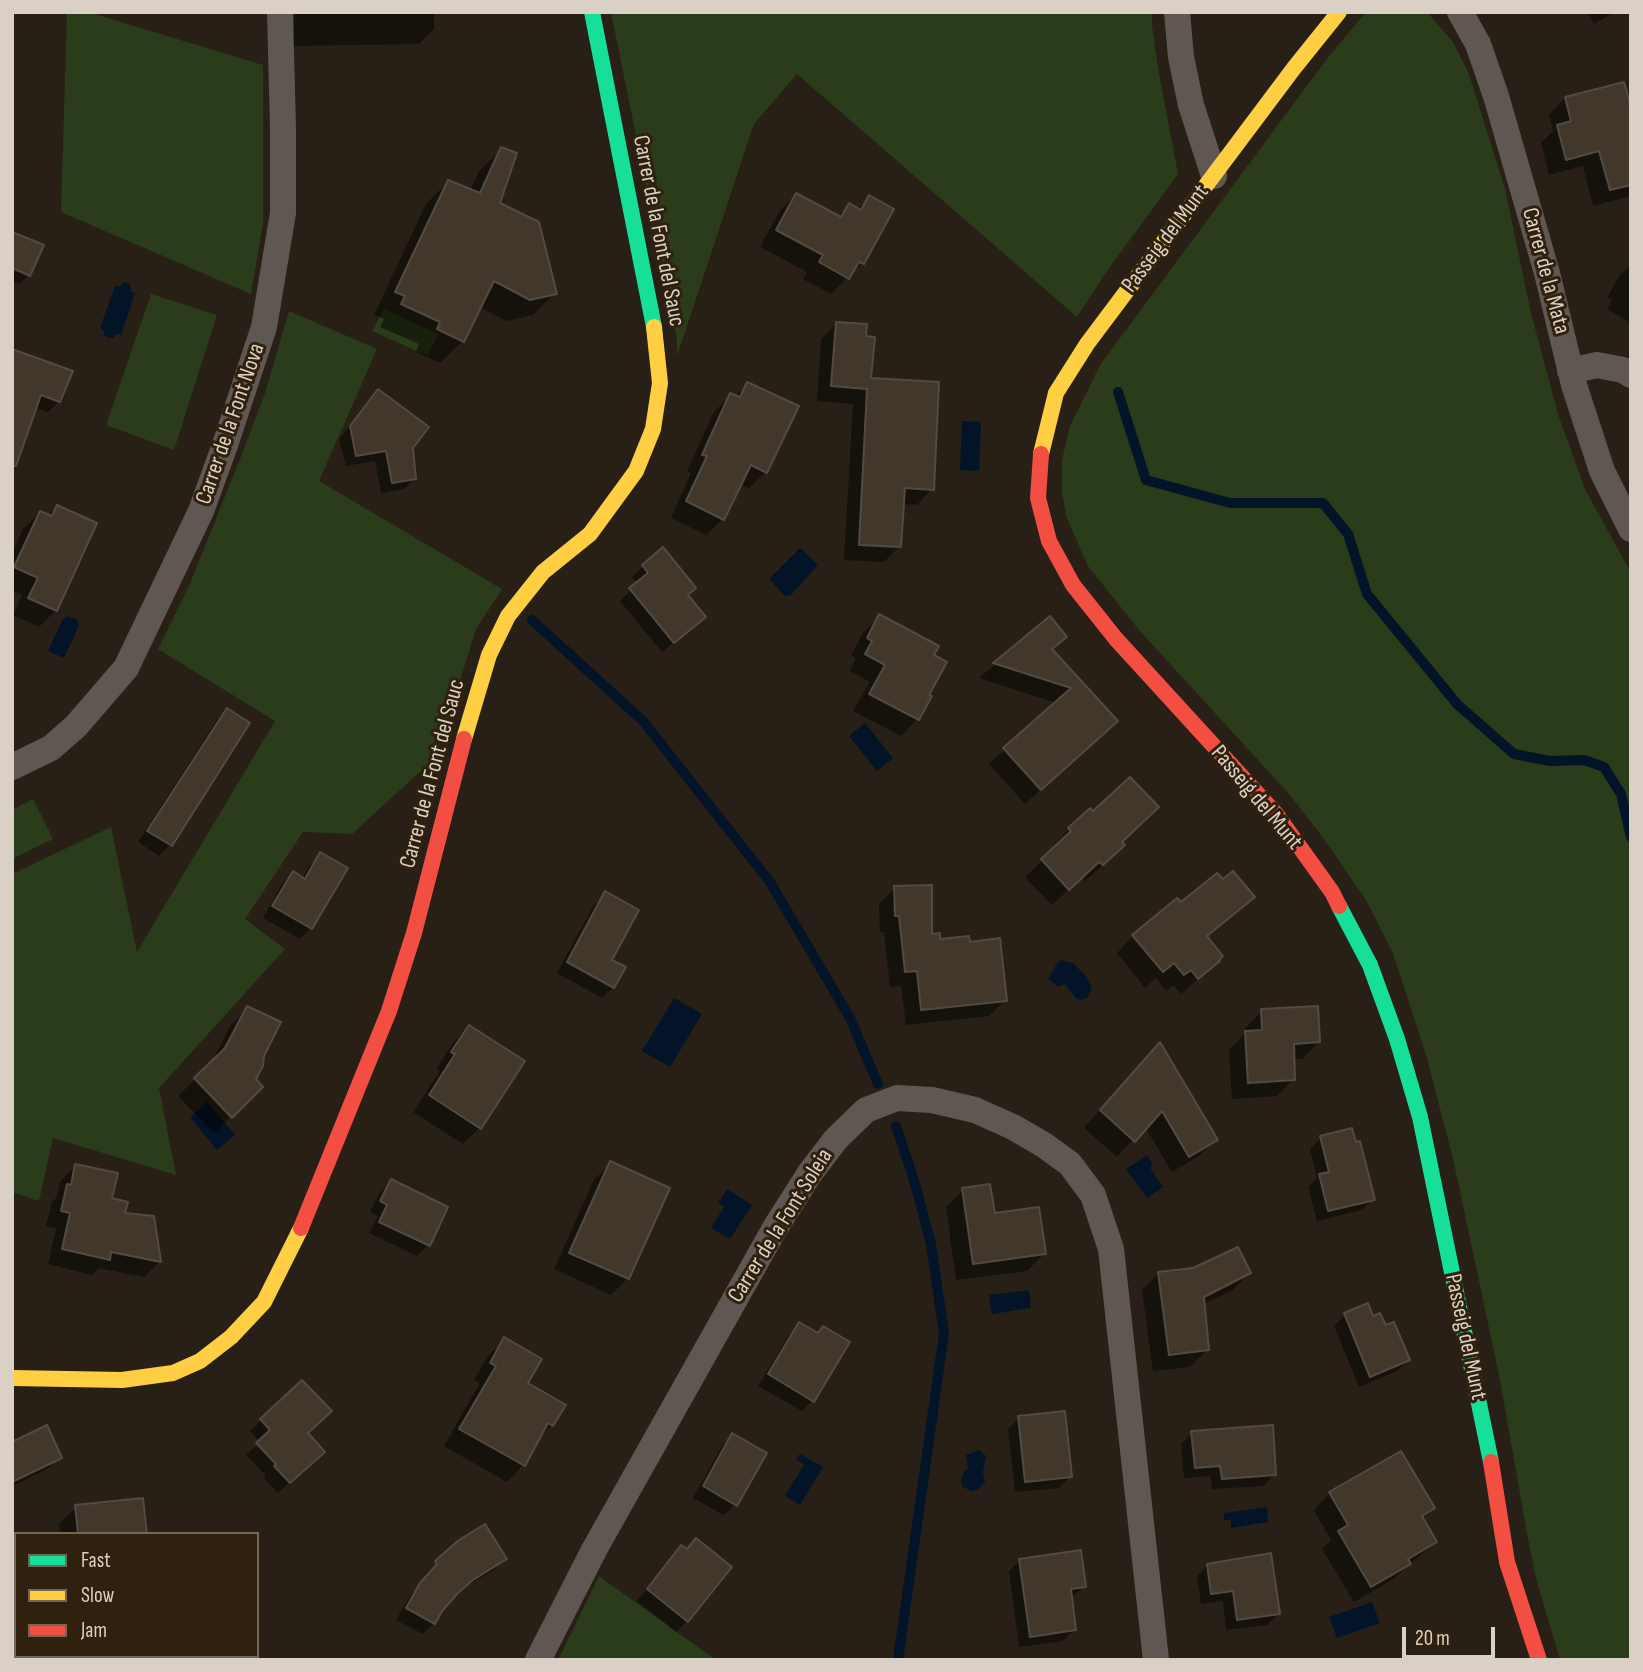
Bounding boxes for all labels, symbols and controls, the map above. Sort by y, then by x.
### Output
street label: Carrer de la Font del Sauc [626,133,690,329]
street label: Passeig del Munt [1116,180,1216,298]
street label: Carrer de la Mata [1515,205,1575,337]
street label: Carrer de la Font Nova [191,340,271,508]
street label: Carrer de la Font del Sauc [395,677,471,871]
street label: Passeig del Munt [1204,740,1308,856]
street label: Carrer de la Font Soleia [723,1144,839,1308]
street label: Passeig del Munt [1438,1272,1492,1402]
legend [14,1532,259,1658]
text: Fast [81,1548,111,1573]
text: Slow [81,1583,114,1608]
scale bar [1405,1612,1498,1656]
text: Jam [81,1618,107,1643]
text: 20 m [1415,1626,1450,1651]

